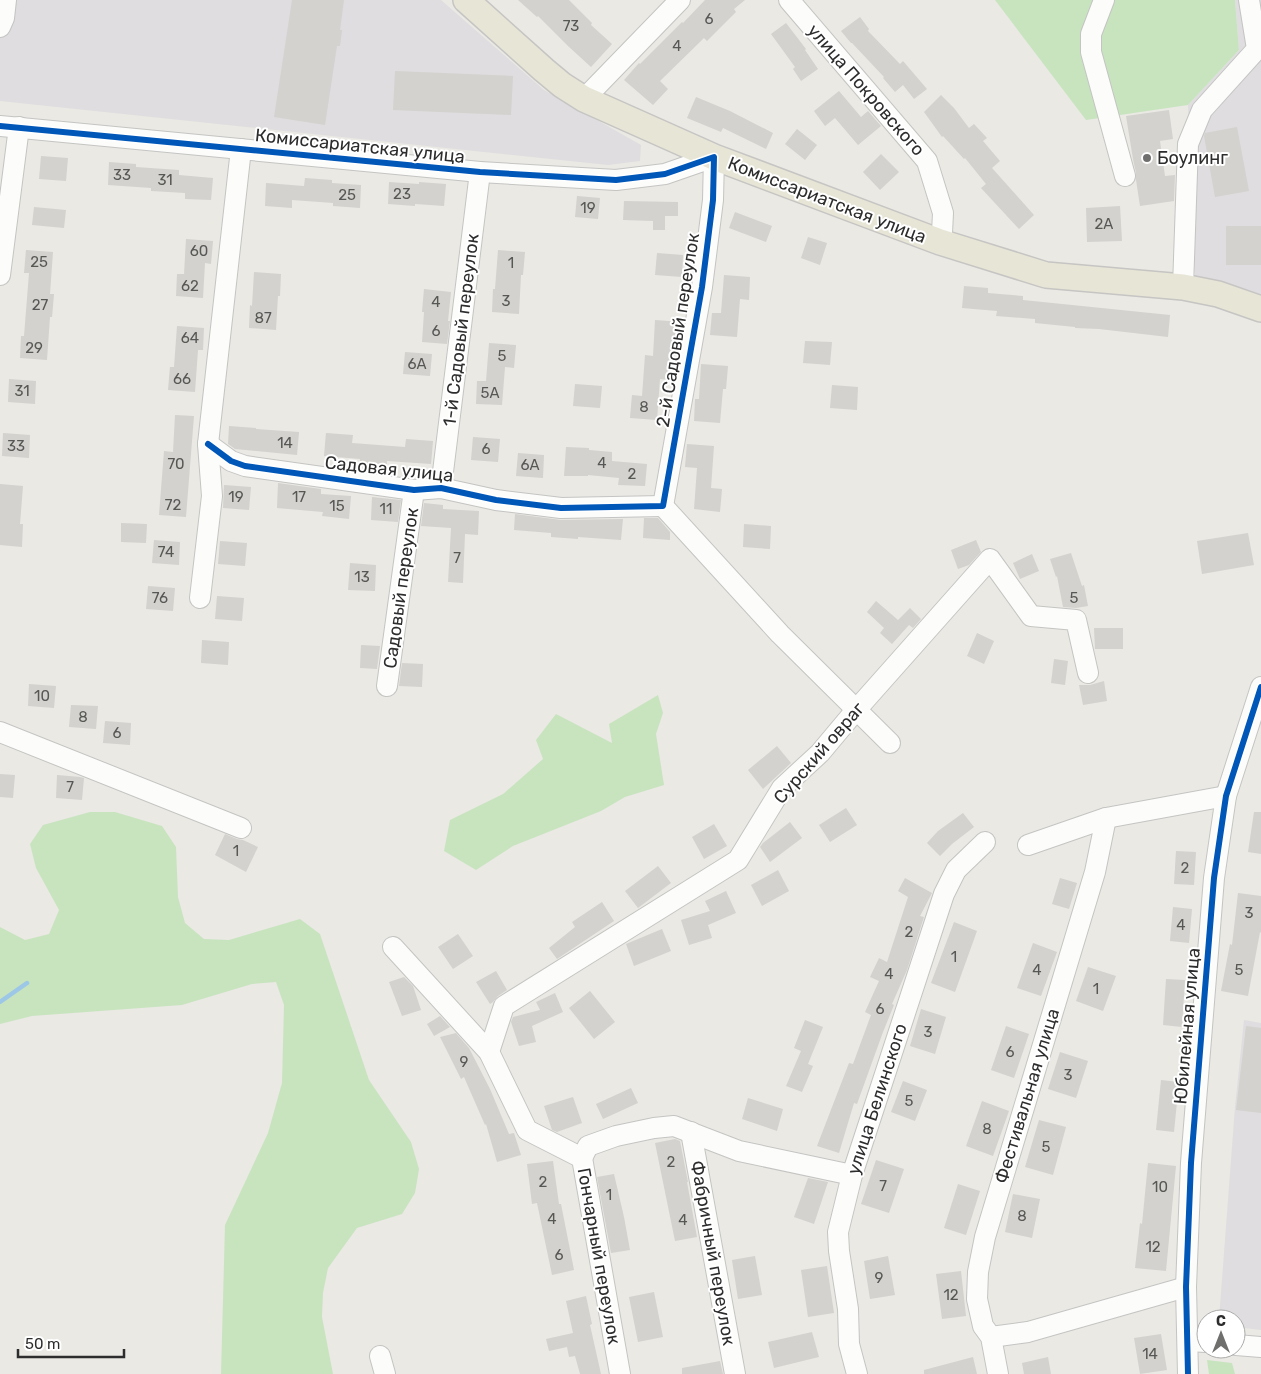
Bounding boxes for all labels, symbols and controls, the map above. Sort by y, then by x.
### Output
house number: 6 [704,10,714,28]
house number: 73 [563,17,579,35]
street label: улица Покровского [803,20,929,160]
house number: 4 [672,37,682,55]
street label: Комиссариатская улица [254,124,466,168]
place label: Боулинг [1157,147,1228,169]
street label: Комиссариатская улица [725,152,929,248]
marker: Боулинг [1141,152,1153,164]
house number: 33 [113,166,131,184]
house number: 31 [157,171,173,189]
house number: 23 [393,185,411,203]
house number: 25 [338,186,356,204]
house number: 19 [580,199,596,217]
house number: 2А [1095,215,1113,233]
street label: 2-й Садовый переулок [652,231,704,429]
street label: 1-й Садовый переулок [438,232,484,428]
house number: 60 [190,242,208,260]
house number: 25 [30,253,48,271]
house number: 1 [508,254,514,272]
house number: 62 [181,277,199,295]
house number: 3 [501,292,511,310]
house number: 4 [431,293,441,311]
house number: 27 [32,296,49,314]
house number: 87 [254,309,272,327]
house number: 6 [431,322,441,340]
house number: 64 [181,329,199,347]
house number: 29 [25,339,43,357]
house number: 5 [498,347,507,365]
house number: 6А [407,355,427,373]
house number: 66 [173,370,191,388]
house number: 31 [14,382,30,400]
house number: 5А [481,384,499,402]
house number: 8 [639,398,649,416]
house number: 14 [277,434,293,452]
house number: 33 [7,437,25,455]
house number: 6 [481,440,491,458]
street label: Садовая улица [324,451,454,487]
house number: 4 [597,454,607,472]
house number: 70 [167,455,185,473]
house number: 6А [520,456,540,474]
house number: 2 [628,465,637,483]
house number: 19 [228,488,244,506]
house number: 17 [292,488,306,506]
house number: 72 [165,496,181,514]
house number: 15 [329,497,345,515]
house number: 11 [380,500,392,518]
street label: Садовый переулок [379,506,423,670]
house number: 74 [158,543,174,561]
house number: 7 [453,549,461,567]
house number: 13 [354,568,370,586]
house number: 76 [152,589,168,607]
house number: 5 [1070,589,1079,607]
house number: 10 [34,687,50,705]
street label: Сурский овраг [769,698,869,808]
house number: 8 [78,708,88,726]
house number: 6 [112,724,122,742]
house number: 7 [66,778,74,796]
house number: 1 [233,842,239,860]
house number: 2 [1181,859,1190,877]
house number: 3 [1244,904,1254,922]
house number: 4 [1176,916,1186,934]
house number: 2 [905,923,914,941]
street label: Юбилейная улица [1169,947,1205,1105]
house number: 1 [951,948,957,966]
house number: 4 [1032,961,1042,979]
house number: 5 [1235,961,1244,979]
house number: 4 [884,965,894,983]
house number: 1 [1093,980,1099,998]
house number: 6 [875,1000,885,1018]
street label: Фестивальная улица [990,1006,1064,1186]
street label: улица Белинского [842,1021,912,1177]
house number: 3 [923,1023,933,1041]
house number: 6 [1005,1043,1015,1061]
house number: 9 [460,1053,469,1071]
house number: 3 [1063,1066,1073,1084]
house number: 5 [905,1092,914,1110]
house number: 8 [982,1120,992,1138]
house number: 5 [1042,1138,1051,1156]
house number: 2 [667,1153,676,1171]
street label: Фабричный переулок [686,1159,740,1348]
street label: Гончарный переулок [573,1166,625,1346]
house number: 2 [539,1173,548,1191]
house number: 7 [879,1177,887,1195]
house number: 10 [1152,1178,1168,1196]
house number: 1 [606,1186,612,1204]
house number: 8 [1017,1207,1027,1225]
house number: 4 [547,1210,557,1228]
house number: 4 [678,1211,688,1229]
house number: 12 [1145,1238,1161,1256]
house number: 6 [554,1246,564,1264]
house number: 9 [875,1269,884,1287]
house number: 12 [943,1286,959,1304]
north arrow [1196,1309,1246,1359]
text: С [1216,1313,1226,1330]
scale bar [18,1326,124,1358]
text: 50 m [25,1335,60,1353]
house number: 14 [1142,1345,1158,1363]

